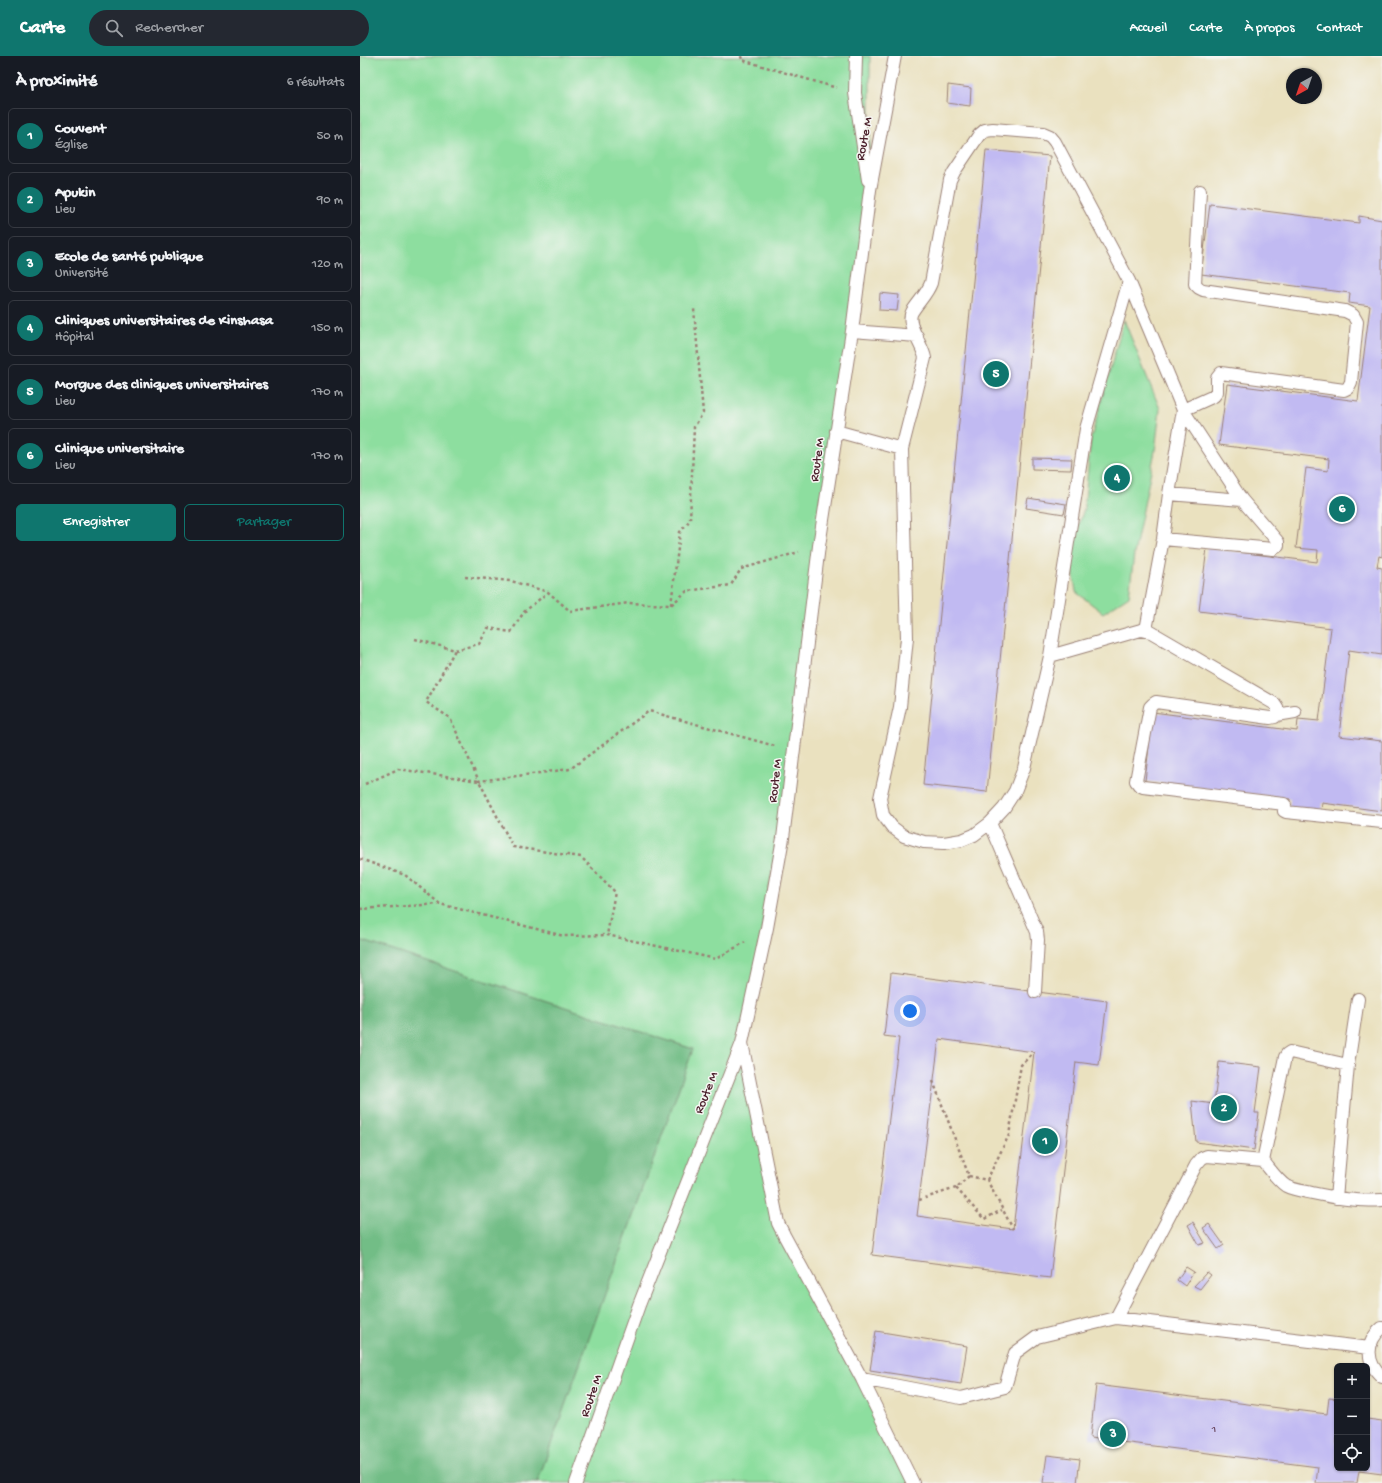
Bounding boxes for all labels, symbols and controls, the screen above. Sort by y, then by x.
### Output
search box [89,10,369,46]
text: Carte [20,17,65,40]
icon: search [103,17,125,39]
text: Rechercher [135,19,203,37]
text: Accueil [1130,20,1167,37]
text: Carte [1189,20,1223,37]
text: À propos [1245,20,1295,37]
text: Contact [1317,20,1362,37]
north arrow [1286,68,1322,104]
text: À proximité [16,72,97,92]
text: 6 résultats [287,75,344,90]
street label: Route M [853,115,877,162]
text: Couvent [55,120,106,138]
text: 1 [27,129,33,144]
text: 50 m [316,129,343,144]
text: Église [55,138,88,153]
text: Apukin [55,184,95,202]
text: 2 [27,193,33,208]
text: 90 m [317,193,343,208]
text: Lieu [55,202,75,217]
text: Ecole de santé publique [55,248,203,266]
text: 3 [27,257,33,272]
text: 120 m [312,257,343,272]
text: Université [55,266,108,281]
text: Cliniques universitaires de Kinshasa [55,312,273,330]
text: 4 [27,321,33,336]
text: 150 m [311,321,343,336]
text: Hôpital [55,330,94,345]
pin: 5 [983,359,1009,389]
text: Morgue des cliniques universitaires [55,376,268,394]
text: 5 [27,385,33,400]
text: 170 m [311,385,343,400]
text: Lieu [55,394,75,409]
street label: Route M [808,436,829,483]
text: Clinique universitaire [55,440,184,458]
text: 6 [27,449,33,464]
text: 170 m [311,449,343,464]
text: Lieu [55,458,75,473]
pin: 4 [1104,463,1130,493]
pin: 6 [1329,494,1355,524]
button: Enregistrer [16,504,176,541]
button: Partager [184,504,344,541]
street label: Route M [766,757,786,804]
your location [900,1001,920,1021]
street label: Route M [692,1069,723,1116]
pin: 2 [1211,1093,1237,1123]
pin: 1 [1032,1126,1058,1156]
map controls [1334,1363,1370,1471]
button: + [1334,1363,1370,1399]
street label: Route M [578,1372,607,1419]
button: − [1334,1399,1370,1435]
pin: 3 [1100,1419,1126,1449]
house number: 1 [1211,1424,1216,1436]
button: locate [1334,1435,1370,1471]

